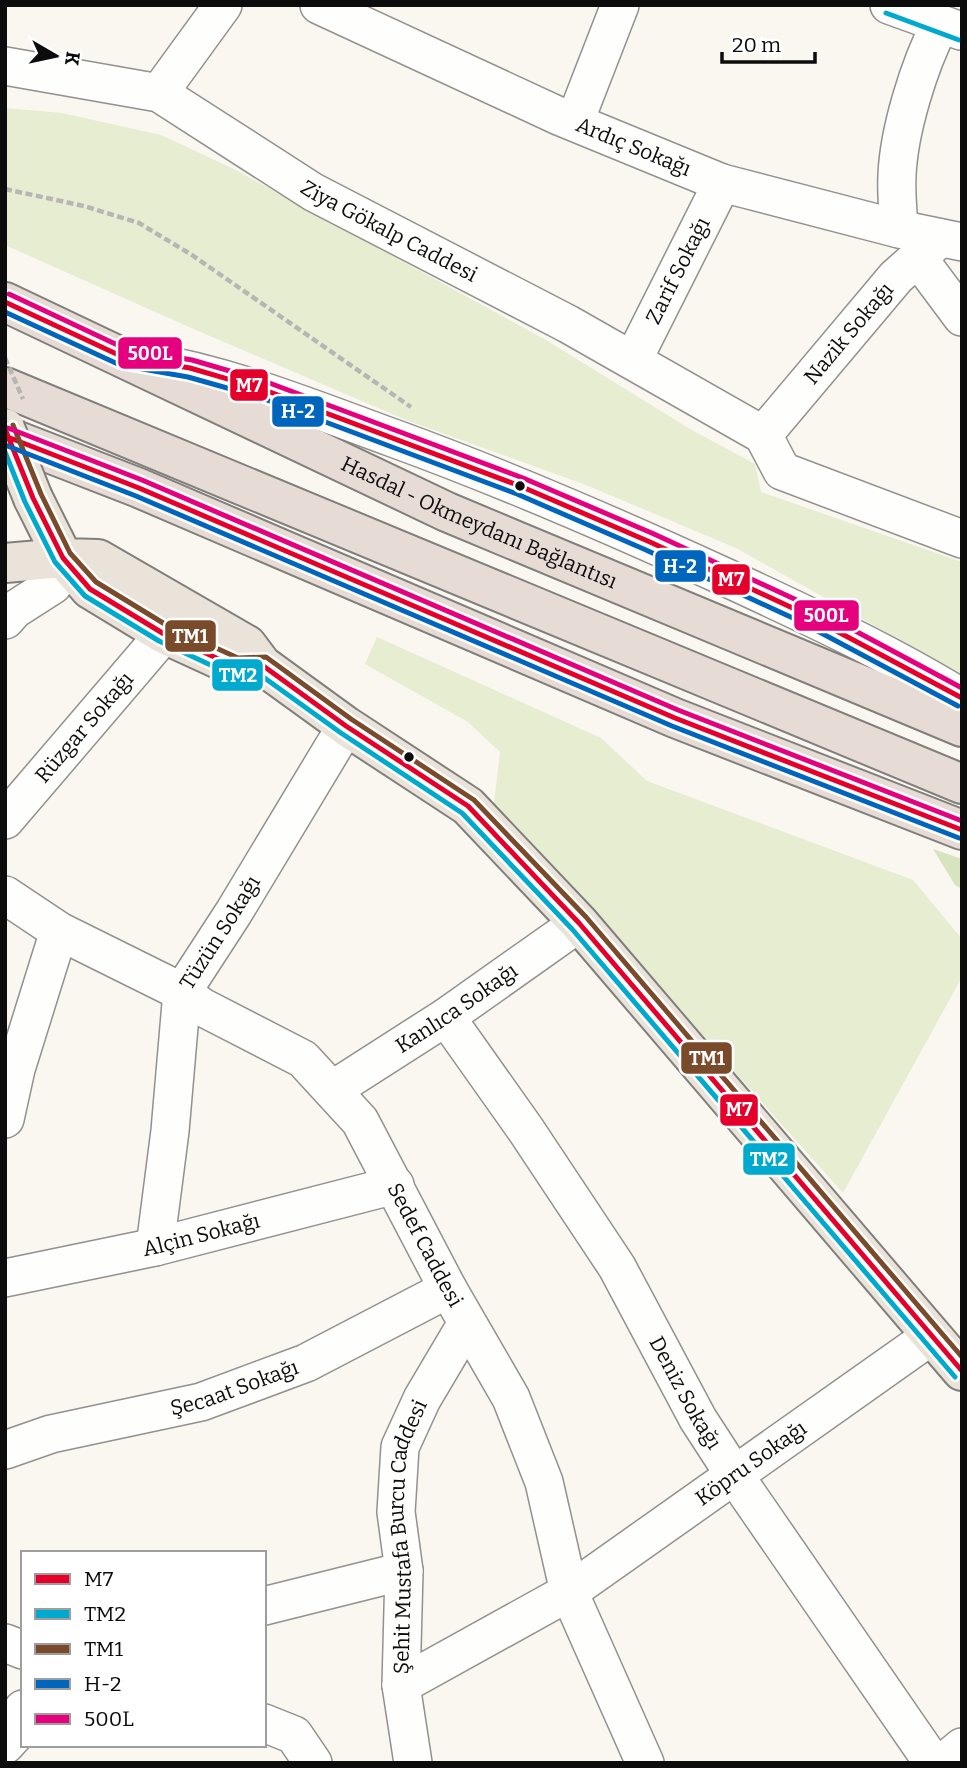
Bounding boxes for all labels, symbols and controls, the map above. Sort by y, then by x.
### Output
north arrow [21,21,91,91]
scale bar [722,21,815,65]
text: 20 m [732,32,781,58]
text: K [60,50,85,67]
street label: Ardıç Sokağı [572,112,695,182]
street label: Ziya Gökalp Caddesi [296,174,482,288]
street label: Zarif Sokağı [640,213,716,328]
street label: Nazik Sokağı [798,277,899,390]
line badge: 500L [117,336,183,370]
text: 500L [127,342,173,365]
line badge: M7 [229,368,269,402]
text: M7 [236,374,262,397]
line badge: H-2 [271,395,325,428]
text: H-2 [281,400,315,423]
street label: Hasdal - Okmeydanı Bağlantısı [337,451,621,595]
unlabelled marker [513,479,527,493]
line badge: H-2 [654,549,707,583]
text: H-2 [663,555,697,578]
line badge: M7 [711,563,751,596]
text: M7 [718,568,744,591]
line badge: 500L [793,599,860,632]
text: 500L [803,604,849,627]
line badge: TM1 [164,619,217,653]
text: TM1 [172,625,209,648]
line badge: TM2 [211,658,264,692]
text: TM2 [219,664,258,687]
street label: Rüzgar Sokağı [30,666,139,788]
unlabelled marker [402,750,416,764]
street label: Tüzün Sokağı [174,871,266,995]
street label: Kanlıca Sokağı [391,957,523,1059]
line badge: TM1 [680,1041,733,1075]
text: TM1 [689,1047,726,1070]
line badge: M7 [719,1093,759,1127]
text: M7 [726,1098,752,1121]
line badge: TM2 [742,1142,796,1176]
text: TM2 [750,1148,789,1171]
street label: Sedef Caddesi [382,1178,469,1312]
street label: Alçin Sokağı [141,1207,263,1262]
street label: Deniz Sokağı [643,1332,727,1454]
street label: Şecaat Sokağı [168,1354,302,1421]
street label: Şehit Mustafa Burcu Caddesi [383,1396,433,1675]
street label: Köpru Sokağı [690,1415,812,1511]
legend [21,1551,266,1747]
text: M7 [84,1566,114,1592]
text: TM2 [84,1601,126,1627]
text: TM1 [84,1636,124,1662]
text: H-2 [84,1671,121,1697]
text: 500L [84,1706,134,1732]

